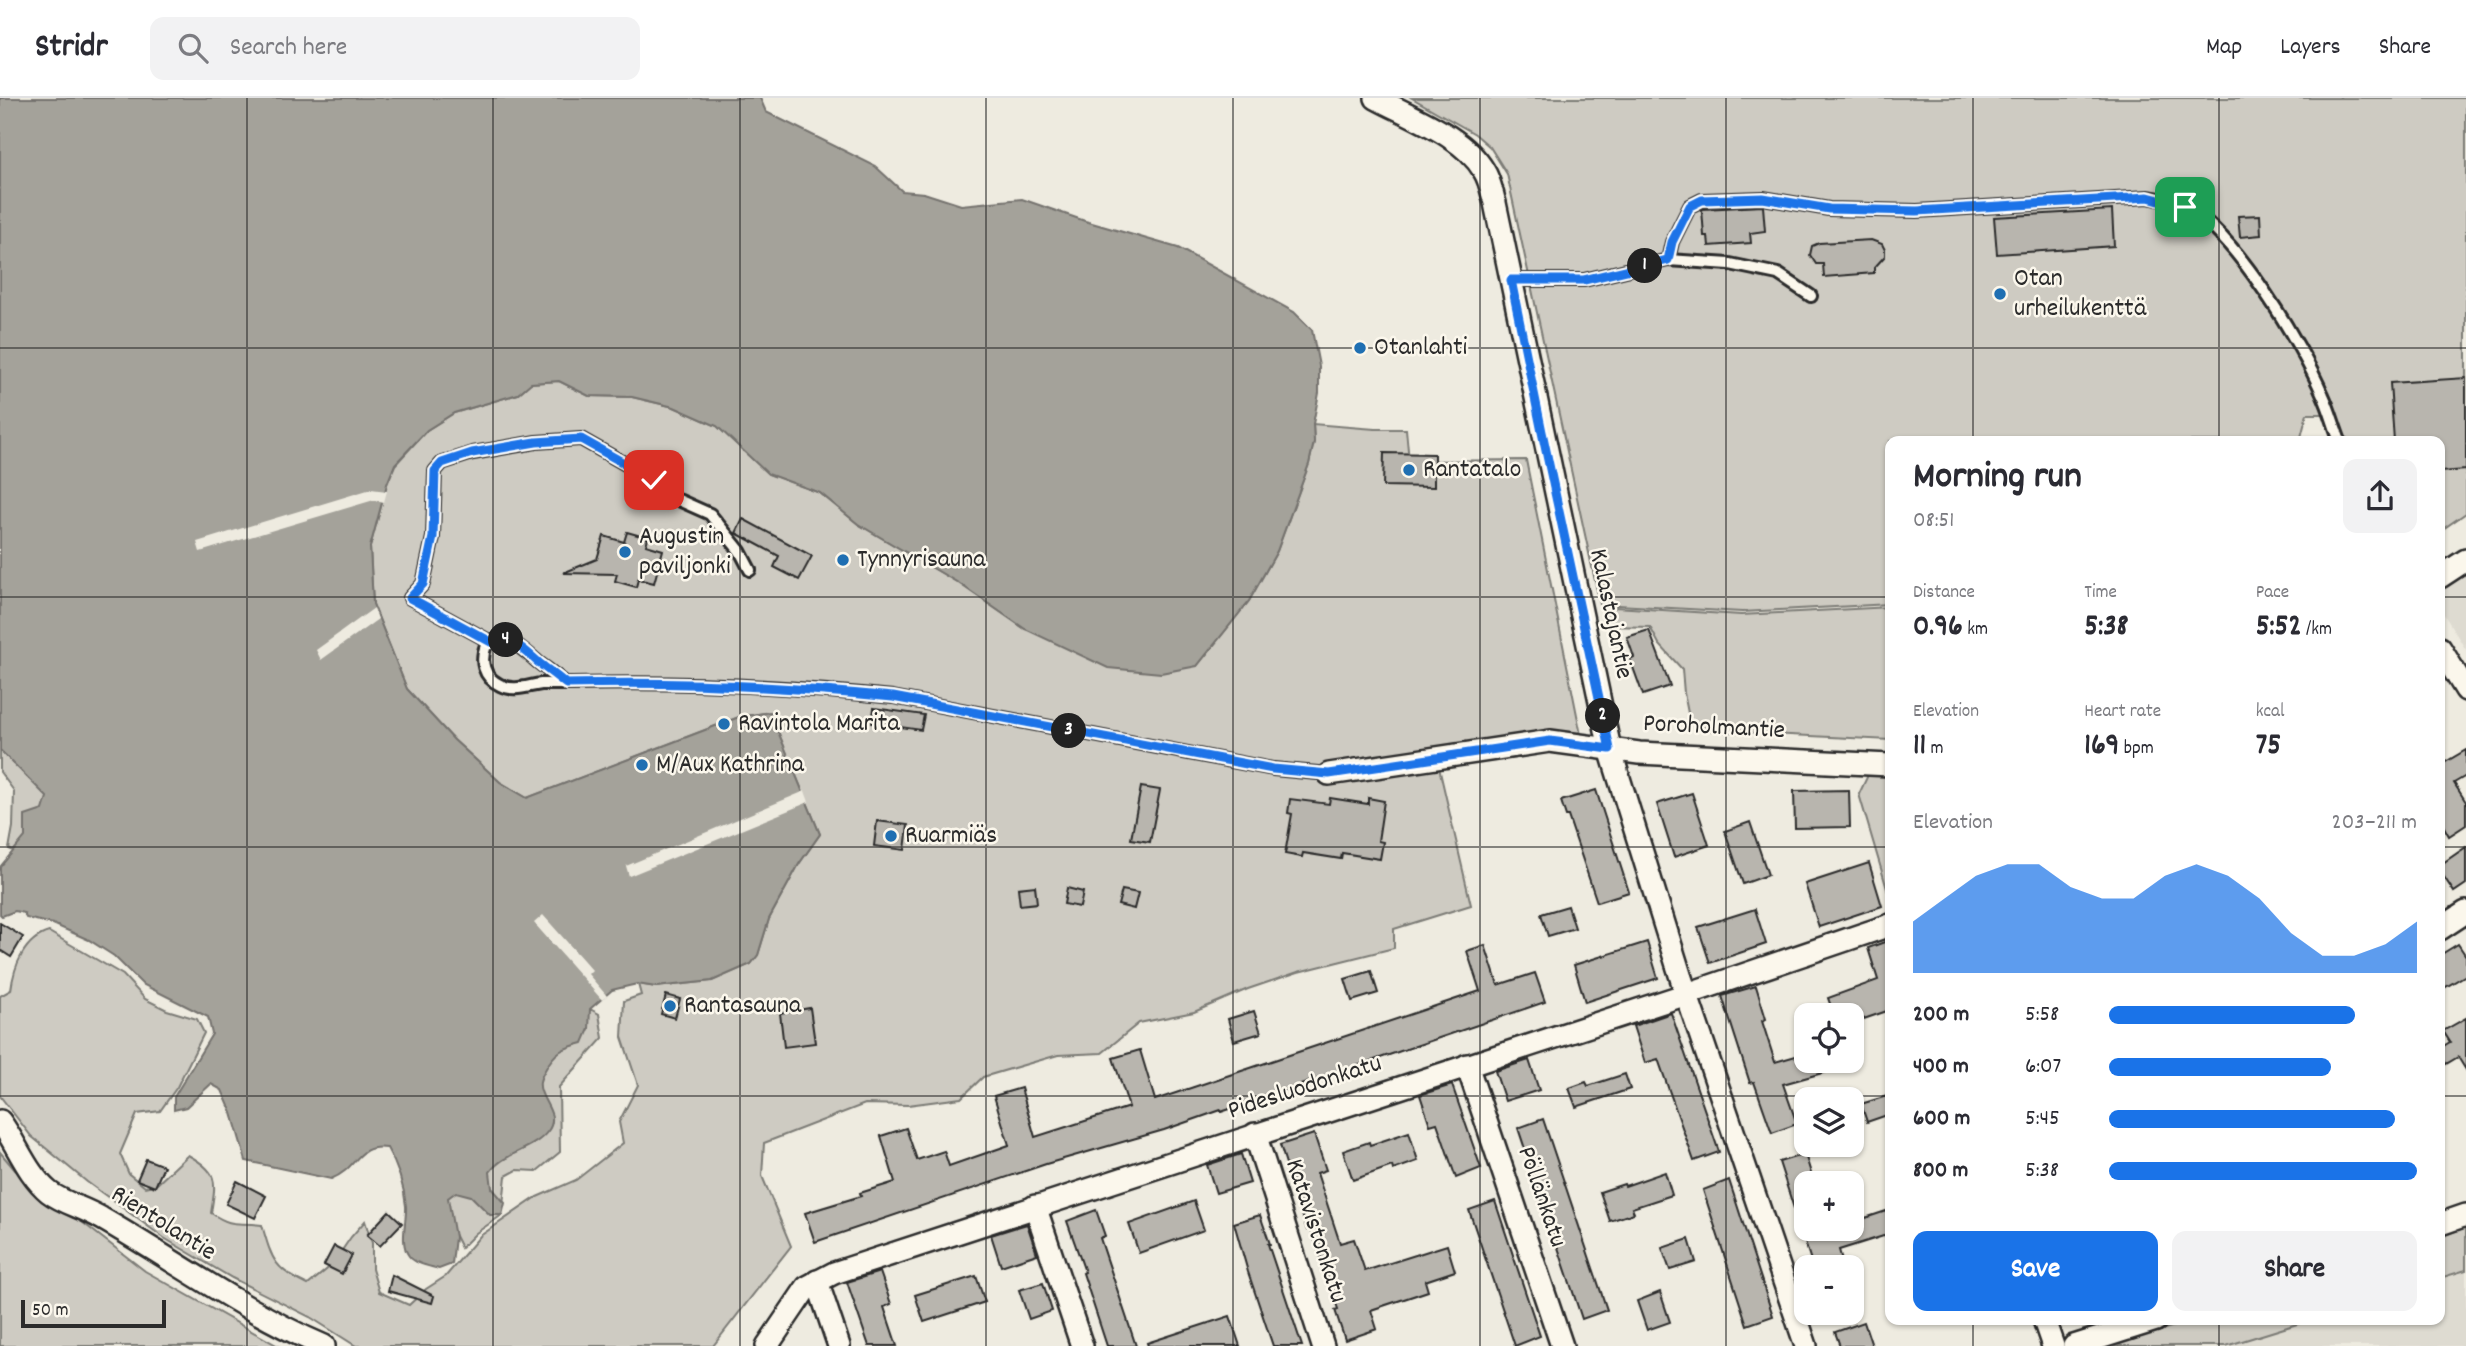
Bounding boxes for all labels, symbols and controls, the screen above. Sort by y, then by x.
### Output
search box [150,17,640,80]
text: Stridr [35,25,108,72]
icon: search [174,29,212,67]
text: Search here [230,30,347,67]
text: Map [2206,31,2242,65]
text: Layers [2280,31,2341,65]
text: Share [2379,31,2431,65]
pin [2155,177,2215,237]
icon: arrive [2166,188,2204,226]
pin: 1 [1628,248,1662,284]
text: 1 [1642,252,1647,279]
place label: Otan urheilukenttä [2014,261,2147,328]
marker: Otan urheilukenttä [1992,286,2008,302]
place label: Otanlahti [1374,330,1468,367]
marker: Otanlahti [1352,340,1368,356]
pin [624,450,684,510]
text: Morning run [1913,451,2082,506]
place label: Rantatalo [1423,452,1521,489]
button: share [2343,459,2417,533]
icon: check [635,461,673,499]
marker: Rantatalo [1401,462,1417,478]
text: 08:51 [1913,505,1954,538]
place label: Augustin paviljonki [639,519,731,586]
place label: Tynnyrisauna [857,542,986,579]
marker: Augustin paviljonki [617,544,633,560]
street label: Kalastajantie [1578,546,1642,682]
marker: Tynnyrisauna [835,552,851,568]
text: Distance [1913,580,1975,607]
text: Time [2084,580,2117,607]
text: Pace [2256,580,2289,607]
text: 0.96 [1913,607,1963,650]
text: 5:38 [2084,607,2129,650]
text: 5:52 [2256,607,2302,650]
text: km [1963,617,1988,644]
text: /km [2302,617,2332,644]
pin: 4 [489,622,524,658]
text: 4 [502,626,509,653]
pin: 2 [1586,698,1620,734]
text: Elevation [1913,699,1979,726]
text: Heart rate [2084,699,2161,726]
text: kcal [2256,699,2285,726]
text: 2 [1598,702,1607,729]
place label: Ravintola Marita [738,706,900,743]
street label: Poroholmantie [1642,706,1786,750]
pin: 3 [1052,714,1086,748]
marker: Ravintola Marita [716,716,732,732]
text: 3 [1064,717,1073,744]
text: 11 [1913,726,1926,769]
text: 169 [2084,726,2119,769]
text: 75 [2256,726,2281,769]
text: m [1926,736,1944,763]
text: bpm [2119,736,2154,763]
place label: M/Aux Kathrina [656,747,805,784]
marker: M/Aux Kathrina [634,757,650,773]
text: Elevation [1913,807,1993,840]
text: 203–211 m [2332,807,2417,840]
place label: Ruarmiäs [905,818,997,855]
marker: Ruarmiäs [883,828,899,844]
place label: Rantasauna [684,988,802,1025]
marker: Rantasauna [662,998,678,1014]
text: 200 m [1913,999,1969,1032]
text: 5:58 [2025,999,2059,1032]
map controls [1794,1003,1864,1325]
button: locate [1794,1003,1864,1073]
street label: Pidesluodonkatu [1223,1046,1387,1130]
text: 400 m [1913,1051,1969,1084]
text: 6:07 [2025,1051,2061,1084]
button: layers [1794,1087,1864,1157]
text: 600 m [1913,1103,1970,1136]
text: 5:45 [2025,1103,2060,1136]
street label: Pöllänkatu [1507,1142,1575,1252]
street label: Katavistonkatu [1274,1154,1356,1308]
text: 800 m [1913,1155,1968,1188]
text: 5:38 [2025,1155,2059,1188]
button: + [1794,1171,1864,1241]
street label: Rientolantie [103,1177,223,1271]
button: Save [1913,1231,2158,1311]
button: Share [2172,1231,2417,1311]
button: − [1794,1255,1864,1325]
scale bar [21,1297,166,1329]
text: 50 m [32,1298,69,1325]

